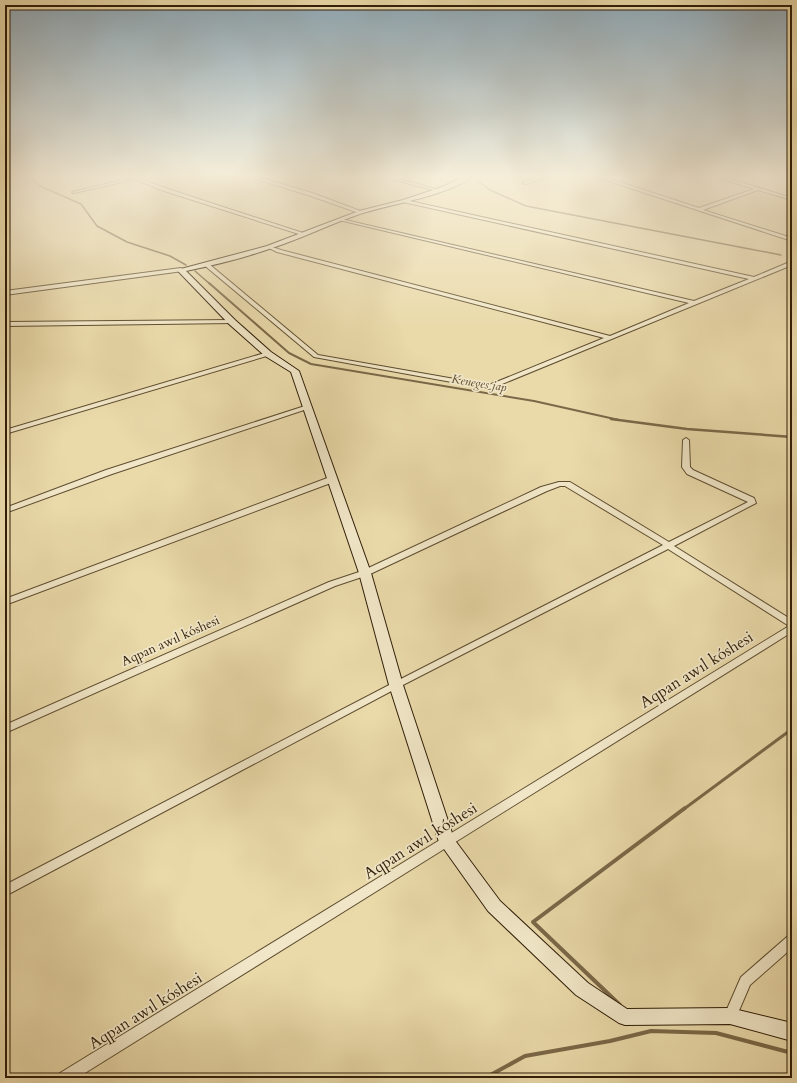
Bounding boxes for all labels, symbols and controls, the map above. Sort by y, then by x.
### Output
water label: Keneges jap [450,371,508,395]
street label: Aqpan awıl kóshesi [119,611,223,671]
street label: Aqpan awıl kóshesi [636,626,758,714]
street label: Aqpan awıl kóshesi [360,797,482,885]
street label: Aqpan awıl kóshesi [85,967,207,1055]

